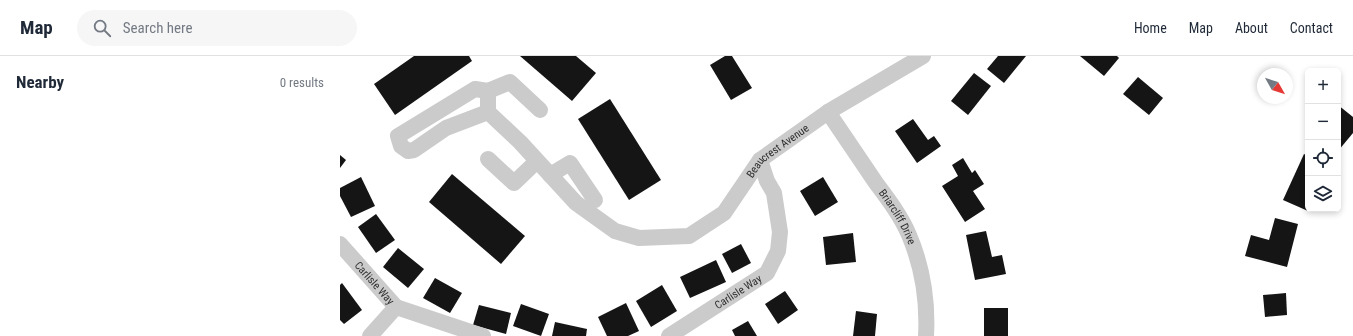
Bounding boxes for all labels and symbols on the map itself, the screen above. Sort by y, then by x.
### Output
north arrow [1257,68,1293,104]
street label: Beaucrest Avenue [743,121,811,180]
street label: Briarcliff Drive [876,186,919,246]
street label: Carlisle Way [352,259,397,307]
street label: Carlisle Way [712,272,764,312]

